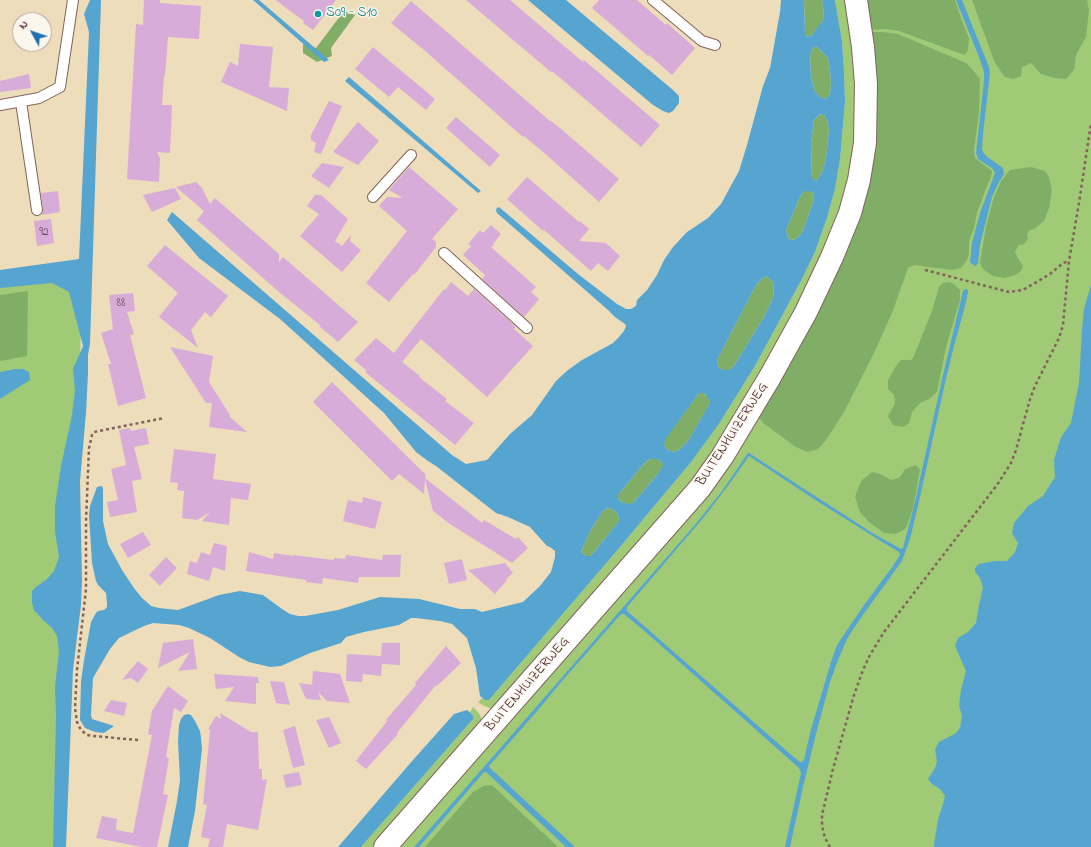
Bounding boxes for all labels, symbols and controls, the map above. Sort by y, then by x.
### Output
place label: S09 - S10 [326,6,377,22]
marker: S09 - S10 [313,9,323,19]
north arrow [12,12,52,52]
text: N [15,17,32,33]
house number: 92 [39,226,49,240]
house number: 88 [117,297,125,311]
street label: BUITENHUIZERWEG [693,380,773,490]
street label: BUITENHUIZERWEG [482,634,574,736]

